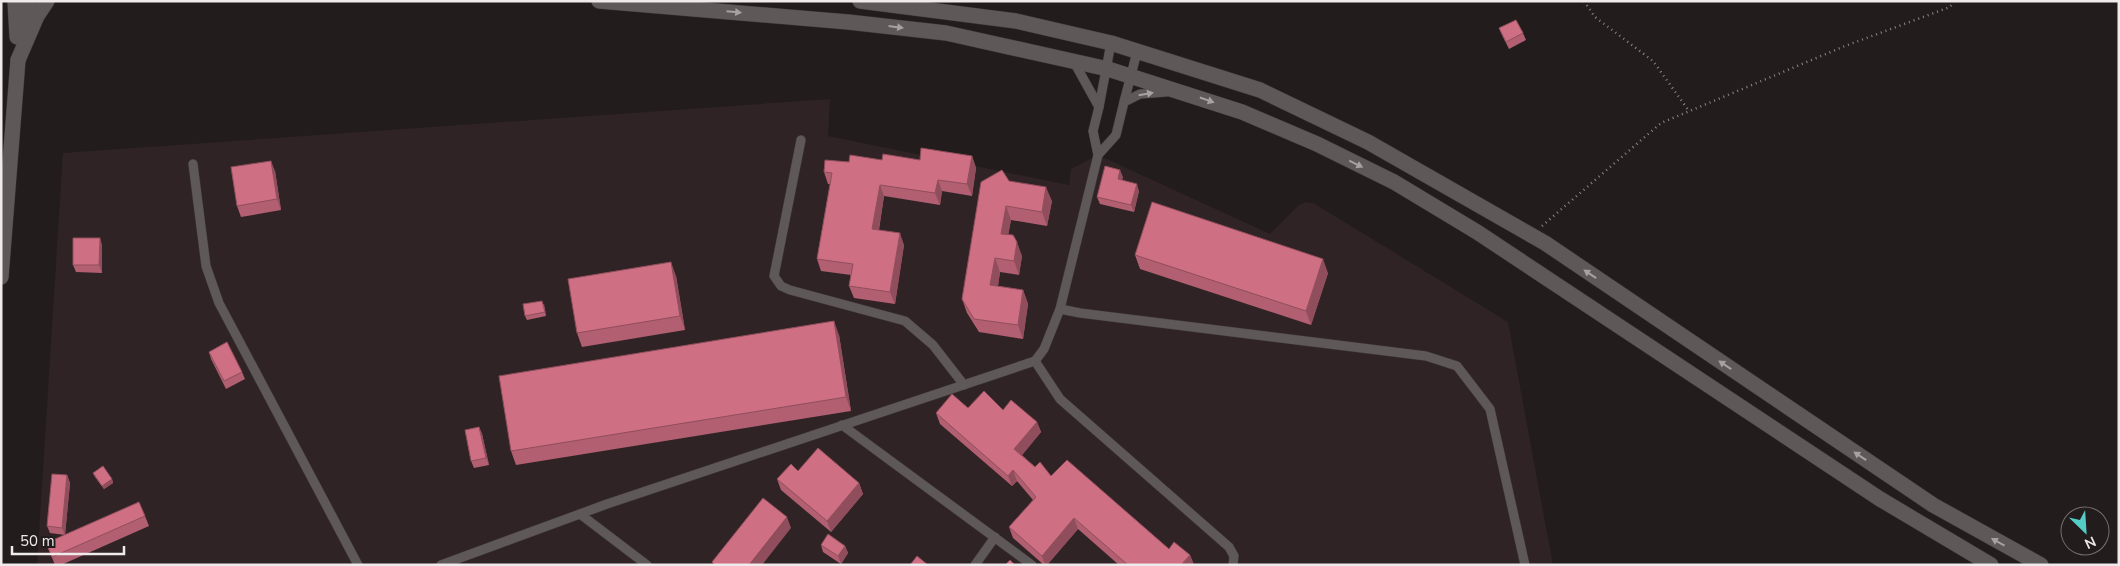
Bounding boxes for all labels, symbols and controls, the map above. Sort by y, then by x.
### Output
one-way arrow [727,8,743,16]
one-way arrow [888,23,904,31]
one-way arrow [1138,90,1154,98]
one-way arrow [1200,97,1215,105]
one-way arrow [1349,159,1364,168]
one-way arrow [1584,269,1597,279]
one-way arrow [1718,360,1732,370]
one-way arrow [1853,451,1866,461]
north arrow [2060,506,2110,556]
scale bar [12,524,125,556]
text: 50 m [20,531,55,551]
text: N [2082,532,2099,553]
one-way arrow [1991,537,2004,546]

